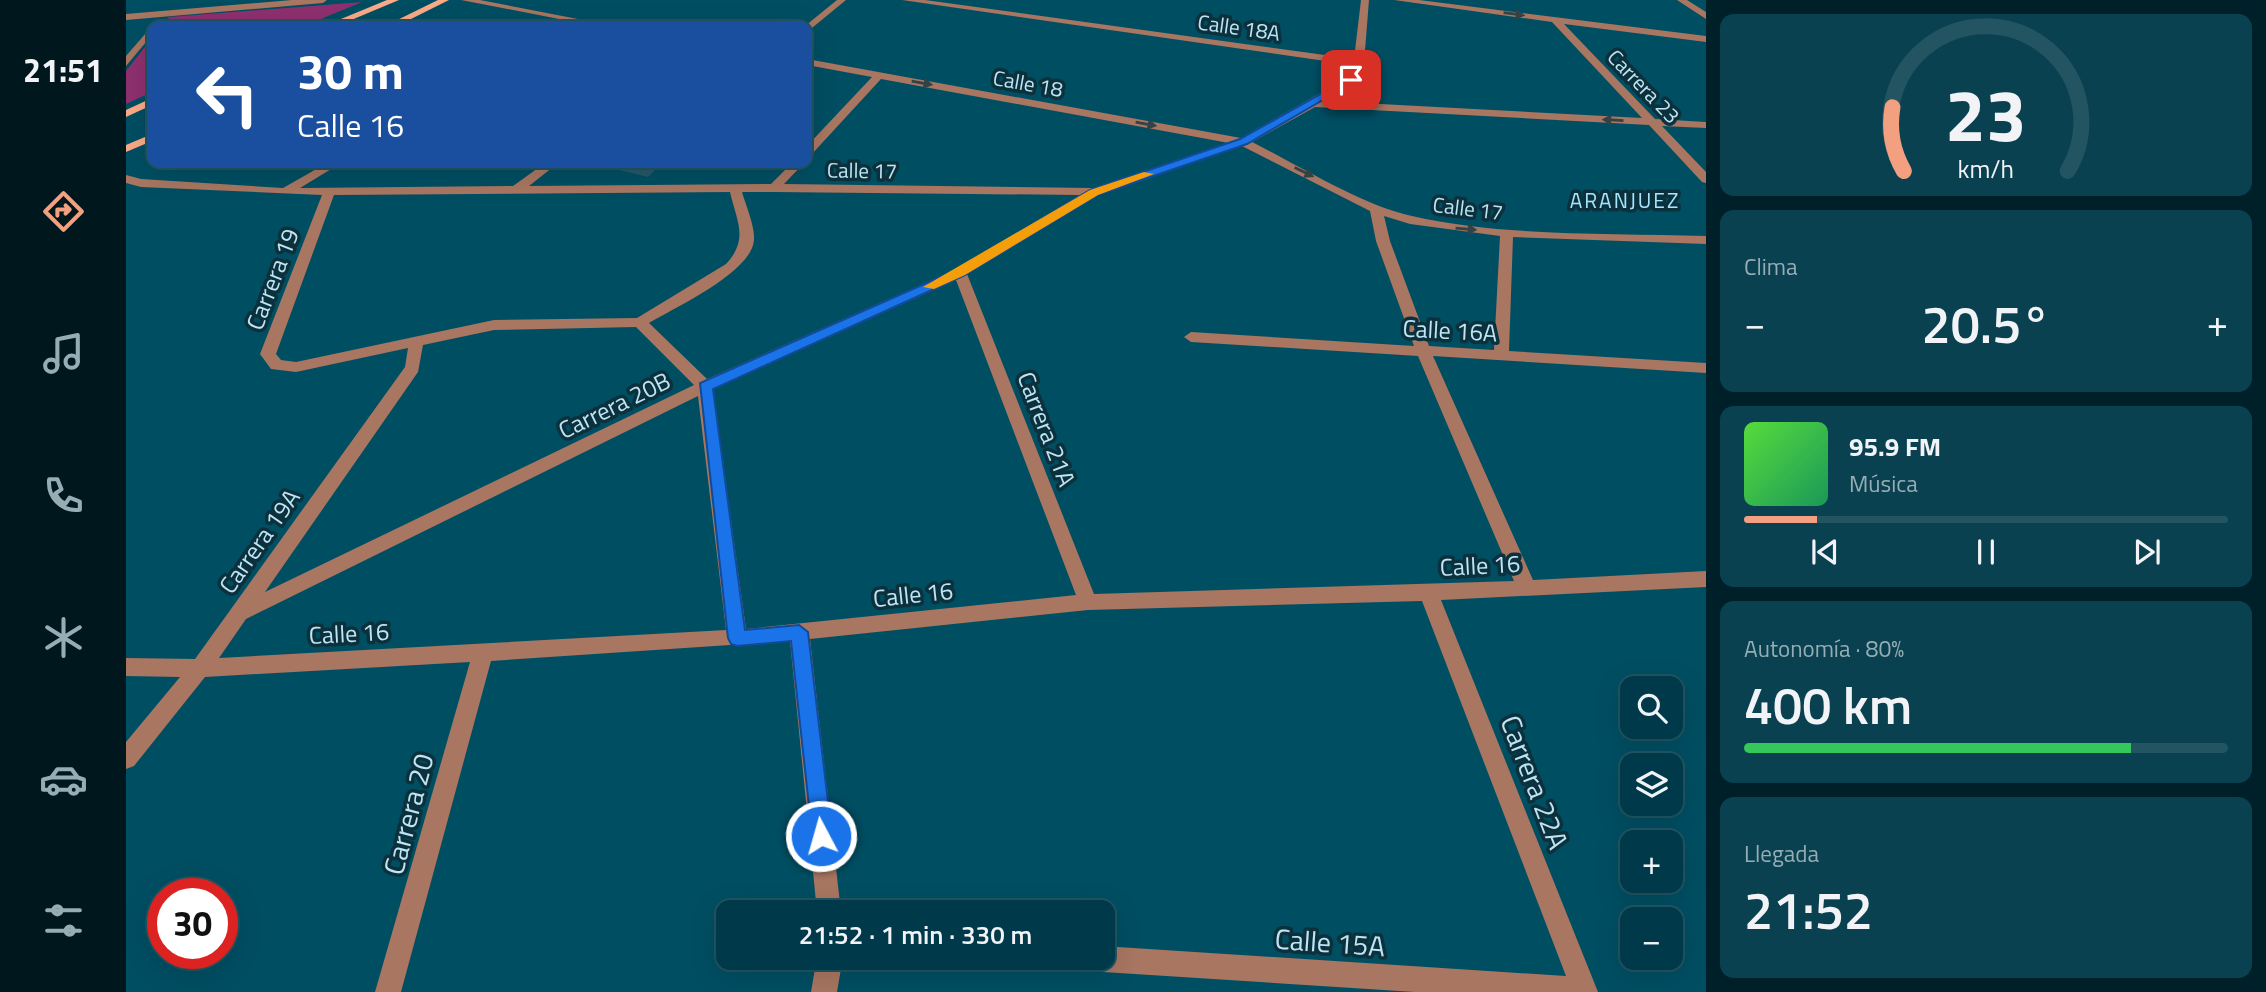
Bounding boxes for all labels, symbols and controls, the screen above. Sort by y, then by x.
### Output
street label: Calle 18A [1196,5,1283,49]
one-way arrow [1504,9,1526,20]
text: 30 m [297,33,404,108]
street label: Carrera 23 [1600,42,1688,130]
text: 21:51 [23,46,103,94]
icon: left [182,49,273,140]
pin [1321,50,1381,110]
text: 23 [1945,59,2027,169]
street label: Calle 18 [991,61,1066,105]
icon: arrive [1332,61,1370,99]
one-way arrow [911,78,933,89]
text: Calle 16 [297,101,404,149]
one-way arrow [1602,114,1624,125]
one-way arrow [1135,119,1157,130]
text: km/h [1958,150,2014,188]
street label: Calle 17 [827,153,897,187]
one-way arrow [1294,166,1314,177]
district label: ARANJUEZ [1570,184,1680,216]
icon: directions [39,187,88,236]
street label: Calle 17 [1431,188,1505,228]
street label: Carrera 19 [236,223,308,335]
one-way arrow [1456,224,1478,235]
text: Clima [1744,249,1798,284]
text: 20.5° [1922,284,2050,363]
text: − [1744,294,1765,352]
text: + [2207,294,2228,352]
street label: Calle 16A [1402,310,1498,350]
icon: music [39,329,88,378]
street label: Carrera 20B [552,362,676,448]
street label: Carrera 21A [1009,366,1085,492]
text: 95.9 FM [1849,427,1941,466]
text: Música [1849,466,1918,501]
icon: phone [39,471,88,520]
street label: Carrera 19A [210,481,308,601]
icon: previous [1806,533,1844,571]
icon: pause [1967,533,2005,571]
icon: next [2128,533,2166,571]
street label: Calle 16 [1439,545,1521,585]
street label: Calle 16 [871,572,955,616]
icon: climate [39,613,88,662]
street label: Calle 16 [308,613,390,653]
text: Autonomía · 80% [1744,631,1904,666]
text: 400 km [1744,665,1912,744]
map controls [1620,676,1683,970]
button: search [1620,676,1683,739]
street label: Carrera 22A [1490,709,1580,856]
street label: Carrera 20 [371,749,445,879]
button: layers [1620,753,1683,816]
icon: car [39,755,88,804]
position arrow [784,799,858,873]
button: + [1620,830,1683,893]
text: Llegada [1744,836,1819,871]
text: 21:52 [1744,870,1873,949]
speed limit sign: 30 [147,878,238,969]
icon: filters [39,896,88,945]
button: − [1620,907,1683,970]
text: 21:52 · 1 min · 330 m [799,915,1032,954]
street label: Calle 15A [1273,917,1387,967]

